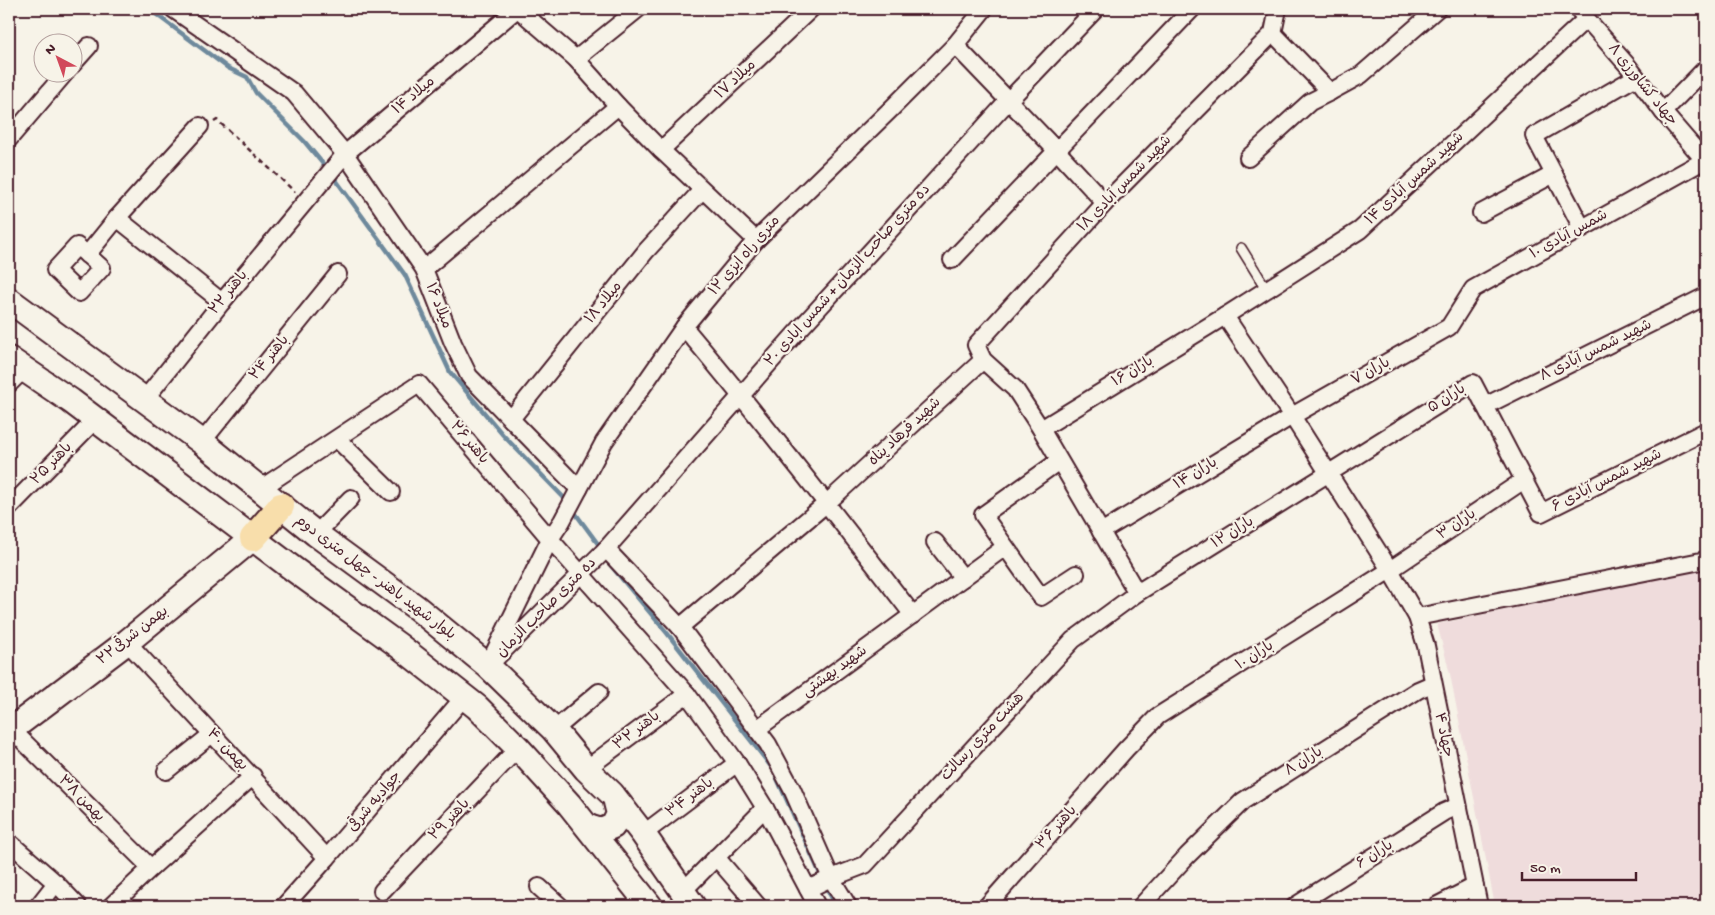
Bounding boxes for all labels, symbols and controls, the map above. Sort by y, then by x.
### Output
north arrow [32,32,82,82]
street label: جهاد کشاورزی ۸ [1603,40,1681,130]
text: N [42,41,60,59]
street label: میلاد ۱۷ [712,57,760,103]
street label: میلاد ۱۴ [389,73,439,119]
street label: شهید شمس آبادی ۱۴ [1361,128,1468,229]
street label: شهید شمس آبادی ۱۸ [1073,131,1176,236]
street label: ده متری صاحب الزمان + شمس ابادی ۲۰ [761,181,935,371]
street label: شمس آبادی ۱۰ [1526,205,1611,264]
street label: ۱۲ متری راه ایزی [705,212,785,300]
street label: باهنر ۲۲ [206,267,252,319]
street label: میلاد ۱۸ [581,278,627,328]
street label: میلاد ۱۶ [421,280,455,332]
street label: شهید شمس آبادی ۸ [1537,315,1655,386]
street label: باهنر ۲۴ [246,332,294,384]
street label: باران ۱۶ [1109,353,1157,391]
street label: باران ۷ [1348,354,1394,390]
street label: باران ۵ [1425,380,1469,418]
street label: شهید فرهاد پناه [865,394,945,470]
street label: باهنر ۲۶ [446,418,492,468]
street label: باهنر ۲۵ [27,439,77,489]
street label: شهید شمس آبادی ۶ [1549,445,1665,517]
street label: باران ۱۴ [1171,454,1221,494]
street label: باران ۳ [1434,505,1480,545]
street label: بلوار شهید باهنر - چهل متری دوم [290,512,459,645]
street label: باران ۱۲ [1208,513,1258,553]
street label: ده متری صاحب الزمان [493,554,601,662]
street label: ۲۲بهمن شرقی [91,599,172,669]
street label: باران ۱۰ [1233,637,1277,675]
street label: شهید بهشتی [799,642,871,702]
street label: هشت متری رسالت [937,689,1029,785]
street label: باهنر ۳۲ [610,708,664,754]
street label: جهاد ۴ [1429,711,1457,759]
street label: بهمن ۴۰ [202,725,252,775]
street label: باران ۸ [1282,743,1326,781]
street label: جوادیه شرقی [341,765,406,836]
street label: بهمن ۳۸ [54,772,108,826]
street label: باهنر ۳۴ [663,774,717,822]
street label: باهنر ۲۹ [426,795,474,845]
street label: باهنر ۳۶ [1033,802,1081,854]
street label: باران ۶ [1353,837,1397,873]
scale bar [1522,850,1636,882]
text: 50 m [1530,860,1561,878]

